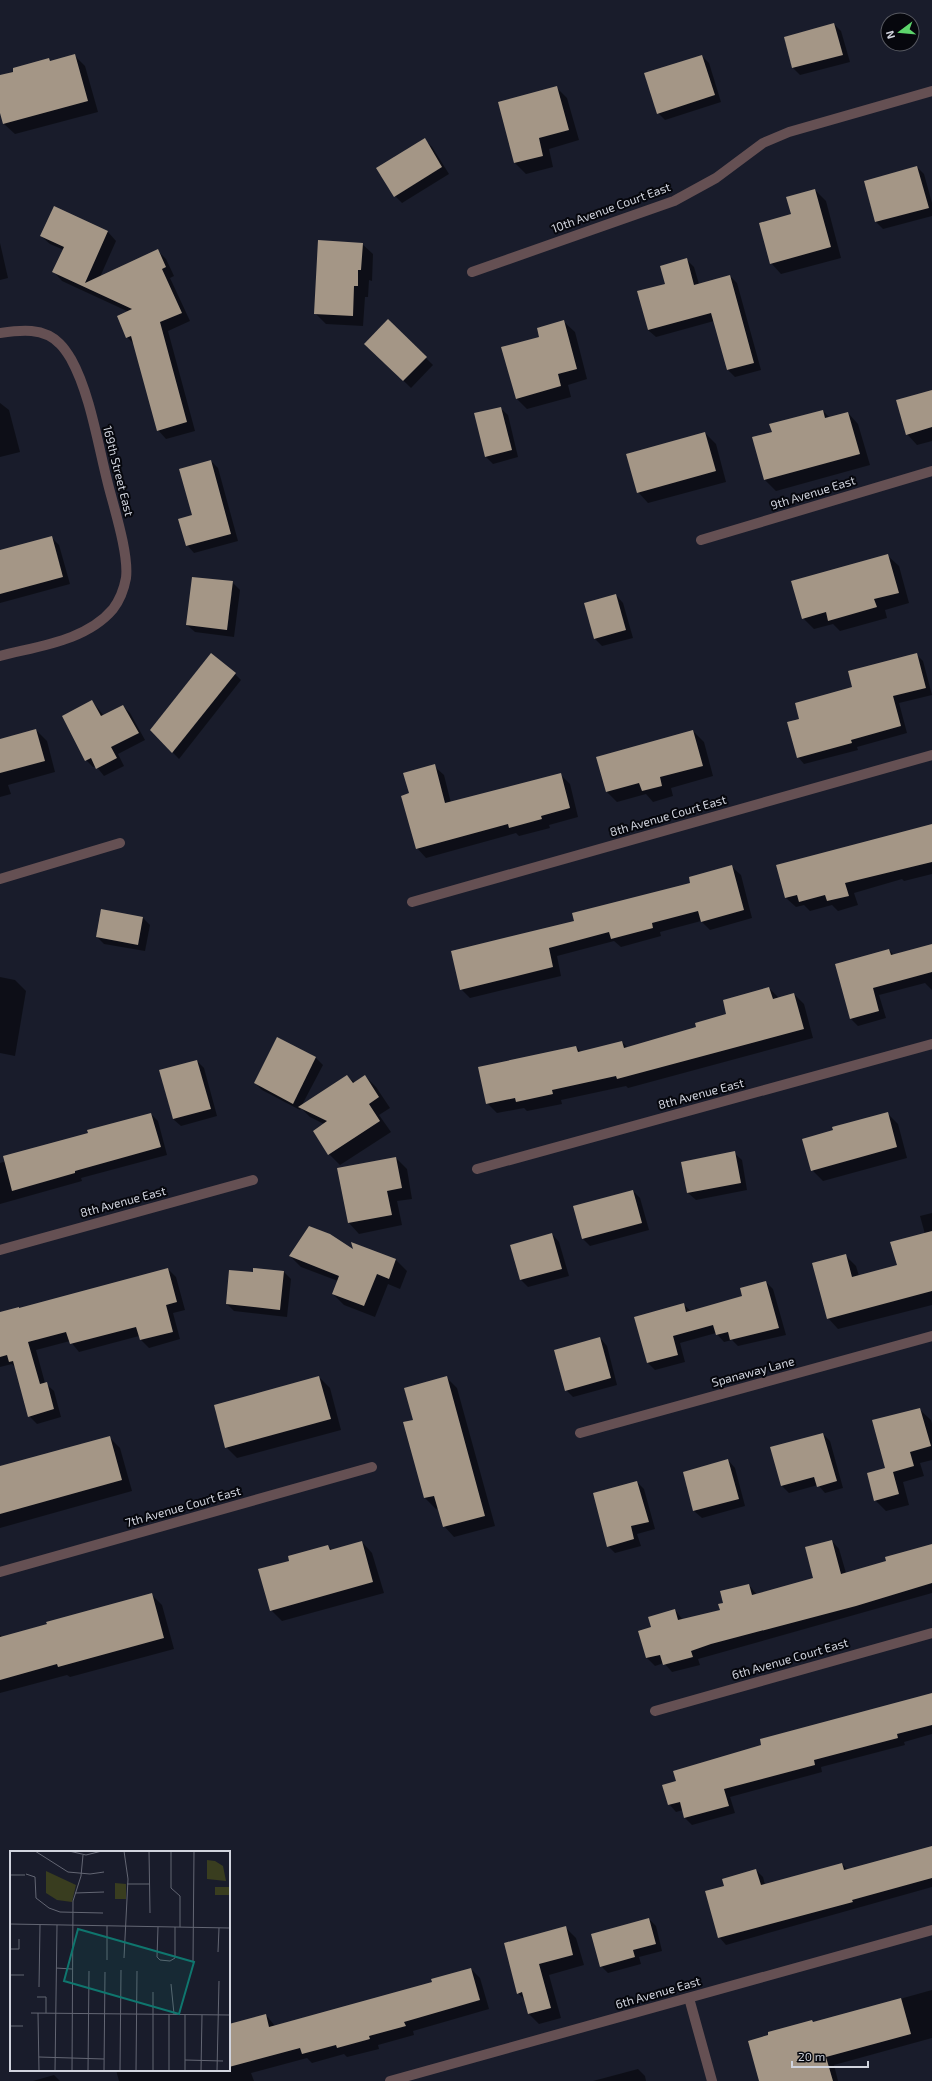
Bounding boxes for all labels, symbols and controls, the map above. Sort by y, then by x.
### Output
north arrow [880,12,920,52]
text: N [883,29,897,41]
street label: 10th Avenue Court East [549,179,672,235]
street label: 169th Street East [101,424,137,518]
street label: 9th Avenue East [769,472,857,512]
street label: 8th Avenue Court East [608,792,728,838]
street label: 8th Avenue East [656,1075,745,1111]
street label: 8th Avenue East [78,1183,167,1219]
street label: Spanaway Lane [710,1353,796,1389]
street label: 7th Avenue Court East [123,1483,242,1529]
street label: 6th Avenue Court East [730,1635,850,1681]
inset map [10,1851,230,2071]
street label: 6th Avenue East [614,1973,702,2011]
scale bar [792,2043,868,2069]
text: 20 m [798,2049,825,2063]

